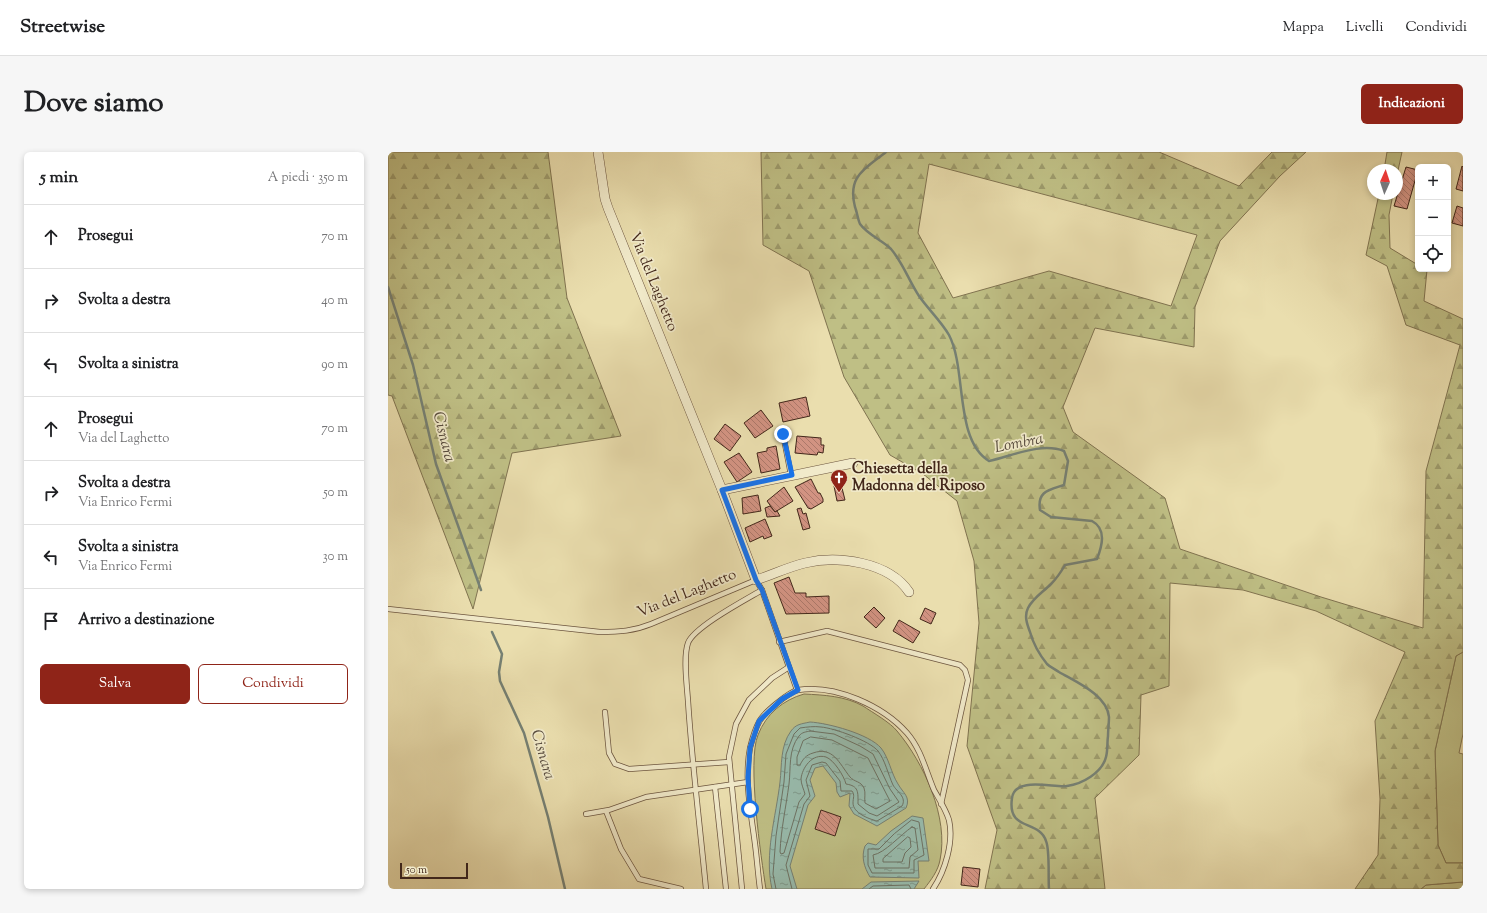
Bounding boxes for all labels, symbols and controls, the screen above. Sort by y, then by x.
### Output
text: Streetwise [20,14,105,41]
text: Mappa [1283,18,1324,38]
text: Livelli [1346,18,1383,38]
text: Condividi [1405,18,1467,38]
text: Dove siamo [24,84,164,124]
button: Indicazioni [1361,84,1463,124]
north arrow [1367,164,1403,200]
map controls [1415,164,1451,272]
button: + [1415,164,1451,200]
text: 5 min [40,166,78,190]
text: A piedi · 350 m [268,169,348,187]
button: − [1415,200,1451,236]
icon: ahead [40,226,62,248]
text: Prosegui [78,226,133,247]
text: 70 m [321,228,348,246]
street label: Via del Laghetto [624,229,682,335]
button: locate [1415,236,1451,272]
icon: right [40,290,62,312]
text: Svolta a destra [78,290,171,311]
text: 40 m [321,292,348,310]
icon: left [40,354,62,376]
text: Svolta a sinistra [78,354,179,375]
text: 90 m [321,356,348,374]
text: Prosegui [78,409,133,430]
water label: Cisnara [426,409,460,465]
icon: ahead [40,418,62,440]
text: 70 m [321,420,348,438]
route end [774,425,792,443]
water label: Lombra [993,428,1045,460]
text: Via del Laghetto [78,430,169,448]
place label: Chiesetta della Madonna del Riposo [852,459,985,497]
church icon: Chiesetta della Madonna del Riposo [829,468,849,493]
text: Svolta a destra [78,473,171,494]
icon: right [40,482,62,504]
text: 50 m [323,484,348,502]
text: Via Enrico Fermi [78,494,172,512]
text: Svolta a sinistra [78,537,179,558]
icon: left [40,546,62,568]
text: 30 m [322,548,348,566]
text: Via Enrico Fermi [78,558,172,576]
street label: Via del Laghetto [634,565,740,623]
icon: arrive [40,610,62,632]
text: Arrivo a destinazione [78,610,214,631]
button: Salva [40,664,190,704]
button: Condividi [198,664,348,704]
water label: Cisnara [524,727,560,783]
route start [741,800,759,818]
scale bar [400,861,468,880]
text: 50 m [406,862,427,878]

